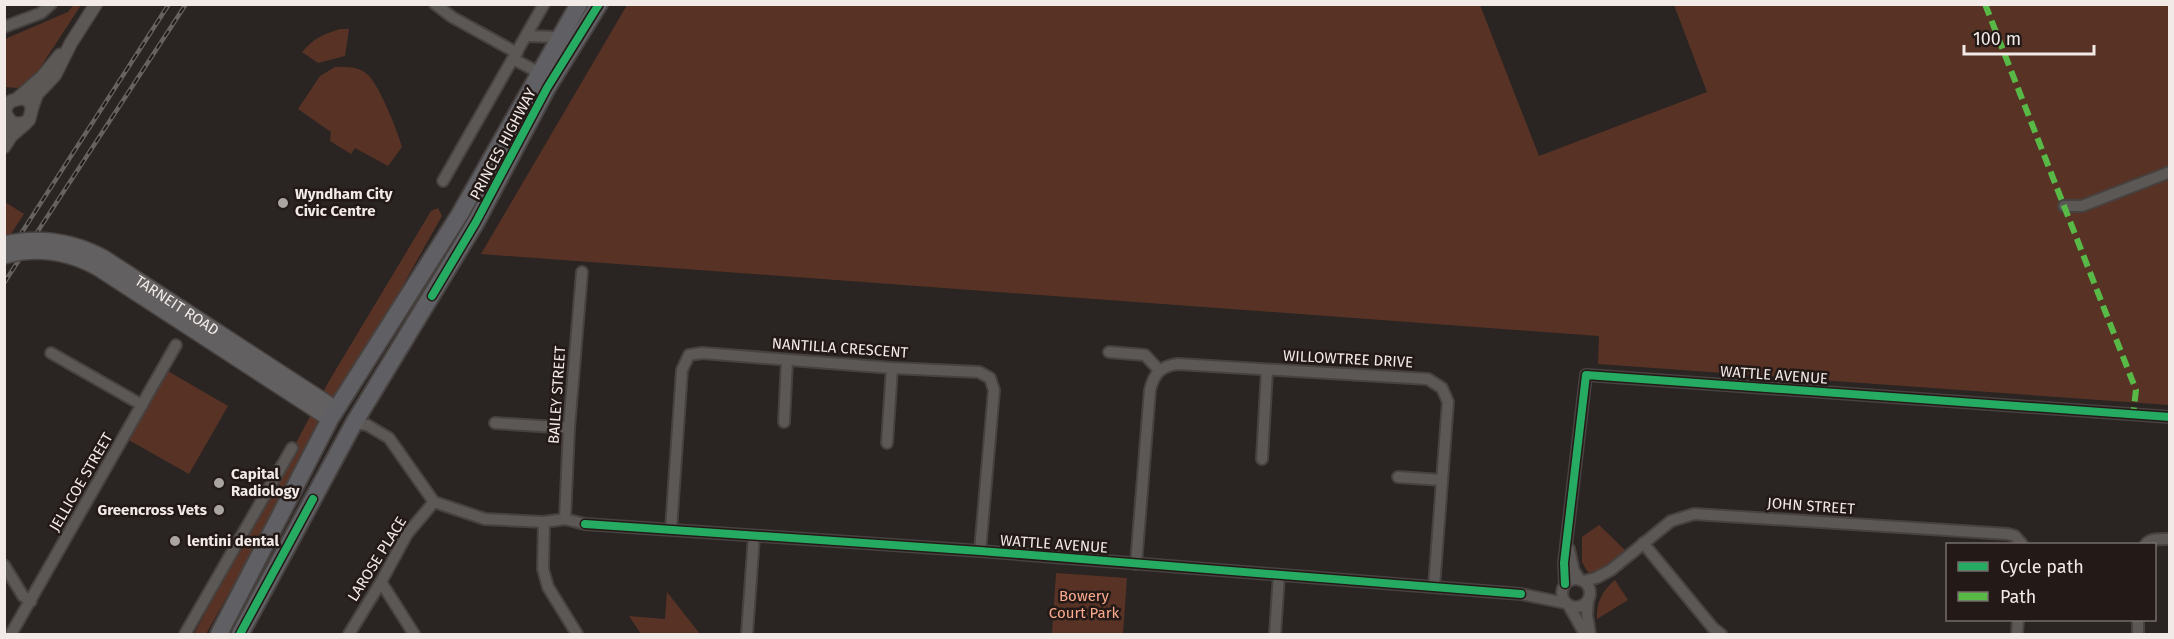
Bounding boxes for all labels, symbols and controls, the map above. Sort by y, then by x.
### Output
scale bar [1964,18,2094,56]
text: 100 m [1973,28,2021,50]
street label: PRINCES HIGHWAY [466,85,540,203]
place label: Wyndham City Civic Centre [295,185,393,220]
marker: Wyndham City Civic Centre [276,196,290,210]
street label: TARNEIT ROAD [132,272,222,339]
street label: NANTILLA CRESCENT [771,334,909,362]
street label: BAILEY STREET [545,345,569,445]
street label: WILLOWTREE DRIVE [1283,347,1413,371]
street label: WATTLE AVENUE [1719,362,1829,388]
street label: JELLICOE STREET [45,429,117,535]
place label: Capital Radiology [231,465,300,500]
marker: Capital Radiology [212,476,226,490]
street label: JOHN STREET [1767,494,1856,518]
place label: Greencross Vets [98,501,207,519]
marker: Greencross Vets [212,503,226,517]
street label: LAROSE PLACE [344,513,410,605]
street label: WATTLE AVENUE [999,531,1109,557]
place label: lentini dental [187,532,279,550]
marker: lentini dental [168,534,182,548]
legend [1946,543,2156,621]
text: Cycle path [2000,556,2084,578]
text: Path [2000,586,2036,608]
park label: Bowery Court Park [1049,587,1119,622]

